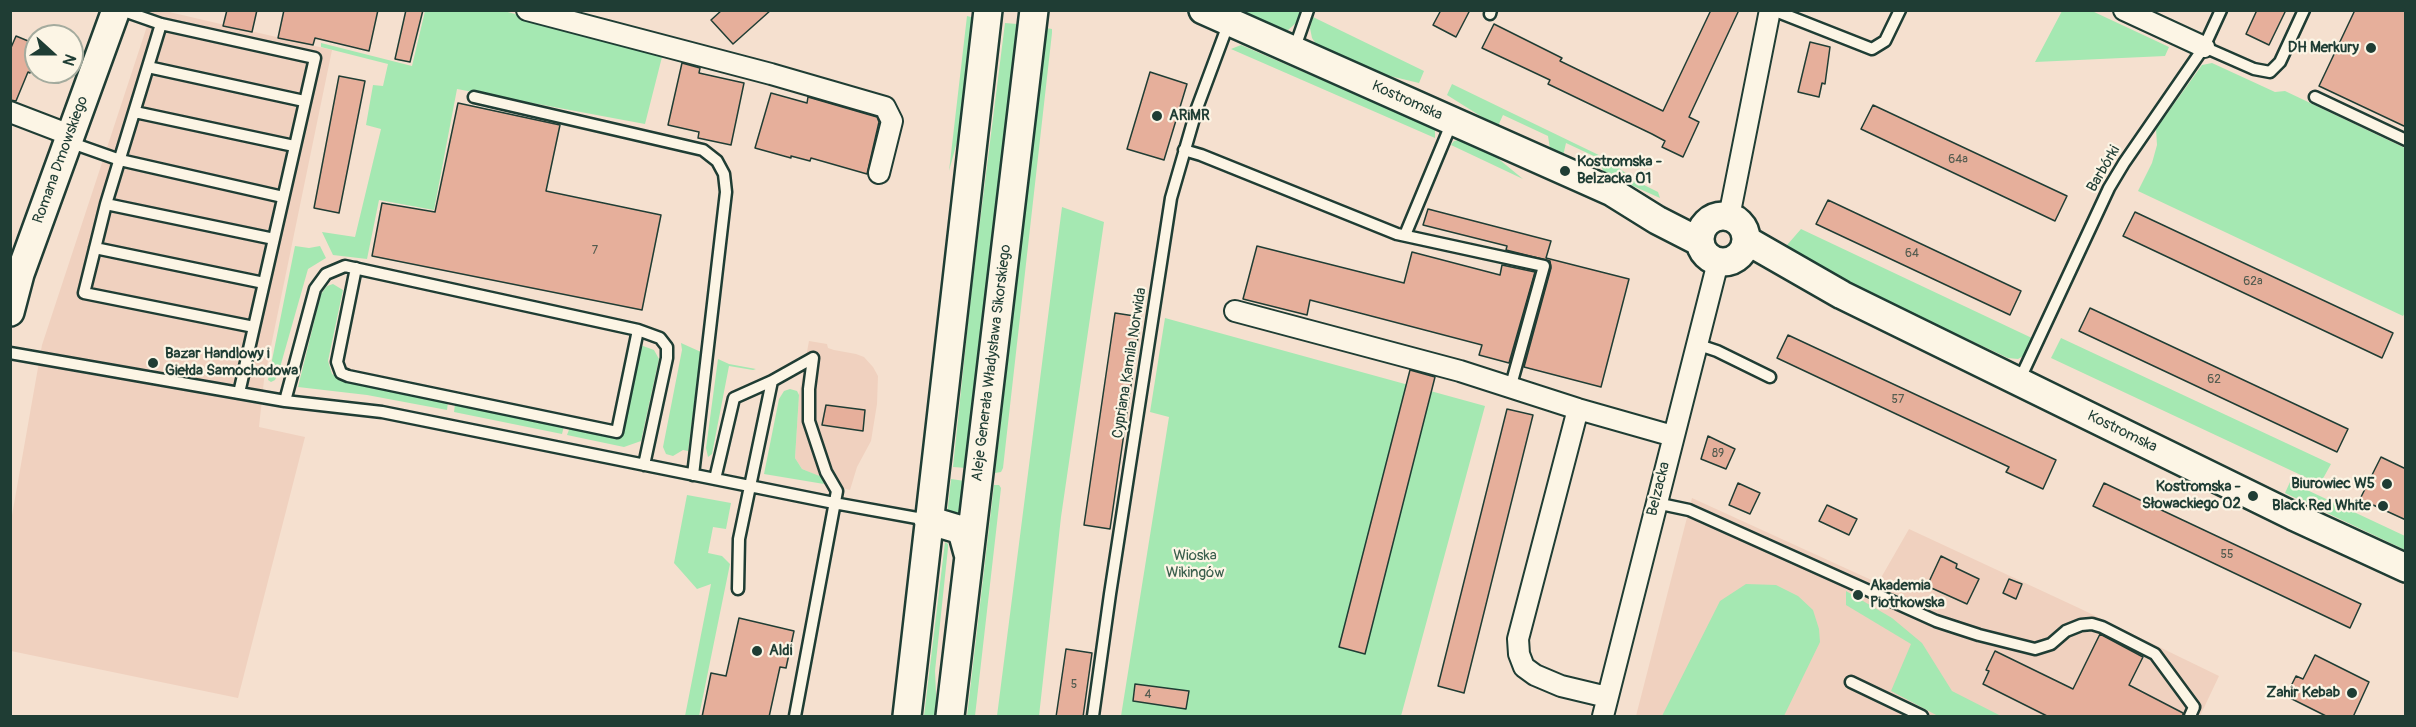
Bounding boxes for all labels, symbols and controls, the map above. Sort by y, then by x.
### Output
north arrow [24,24,84,84]
place label: DH Merkury [2288,39,2359,57]
marker: DH Merkury [2364,41,2378,55]
text: N [58,51,80,68]
street label: Kostromska [1369,77,1445,125]
street label: Romana Dmowskiego [30,94,92,226]
place label: ARiMR [1169,107,1210,125]
marker: ARiMR [1150,109,1164,123]
street label: Barbórki [2084,143,2124,195]
place label: Kostromska - Belzacka 01 [1577,153,1662,188]
house number: 64a [1948,153,1968,167]
marker: Kostromska - Belzacka 01 [1558,164,1572,178]
street label: Aleje Generała Władysława Sikorskiego [969,243,1015,483]
house number: 7 [592,244,598,258]
house number: 64 [1905,247,1919,261]
house number: 62a [2243,275,2263,289]
street label: Cypriana Kamila Norwida [1109,286,1151,440]
place label: Bazar Handlowy i Giełda Samochodowa [165,345,298,380]
marker: Bazar Handlowy i Giełda Samochodowa [146,356,160,370]
house number: 62 [2207,373,2221,387]
house number: 57 [1892,393,1904,407]
street label: Kostromska [2084,407,2160,457]
house number: 89 [1712,447,1724,461]
street label: Belzacka [1644,460,1674,518]
place label: Biurowiec W5 [2291,475,2375,493]
marker: Biurowiec W5 [2380,477,2394,491]
place label: Kostromska - Słowackiego 02 [2142,478,2241,513]
marker: Kostromska - Słowackiego 02 [2246,489,2260,503]
place label: Black Red White [2272,497,2371,515]
marker: Black Red White [2376,499,2390,513]
park label: Wioska Wikingów [1166,547,1224,582]
house number: 55 [2220,548,2234,562]
place label: Akademia Piotrkowska [1870,577,1945,612]
marker: Akademia Piotrkowska [1851,588,1865,602]
place label: Aldi [769,642,792,660]
marker: Aldi [750,644,764,658]
house number: 5 [1071,678,1077,692]
place label: Zahir Kebab [2266,684,2340,702]
marker: Zahir Kebab [2345,686,2359,700]
house number: 4 [1145,688,1151,702]

